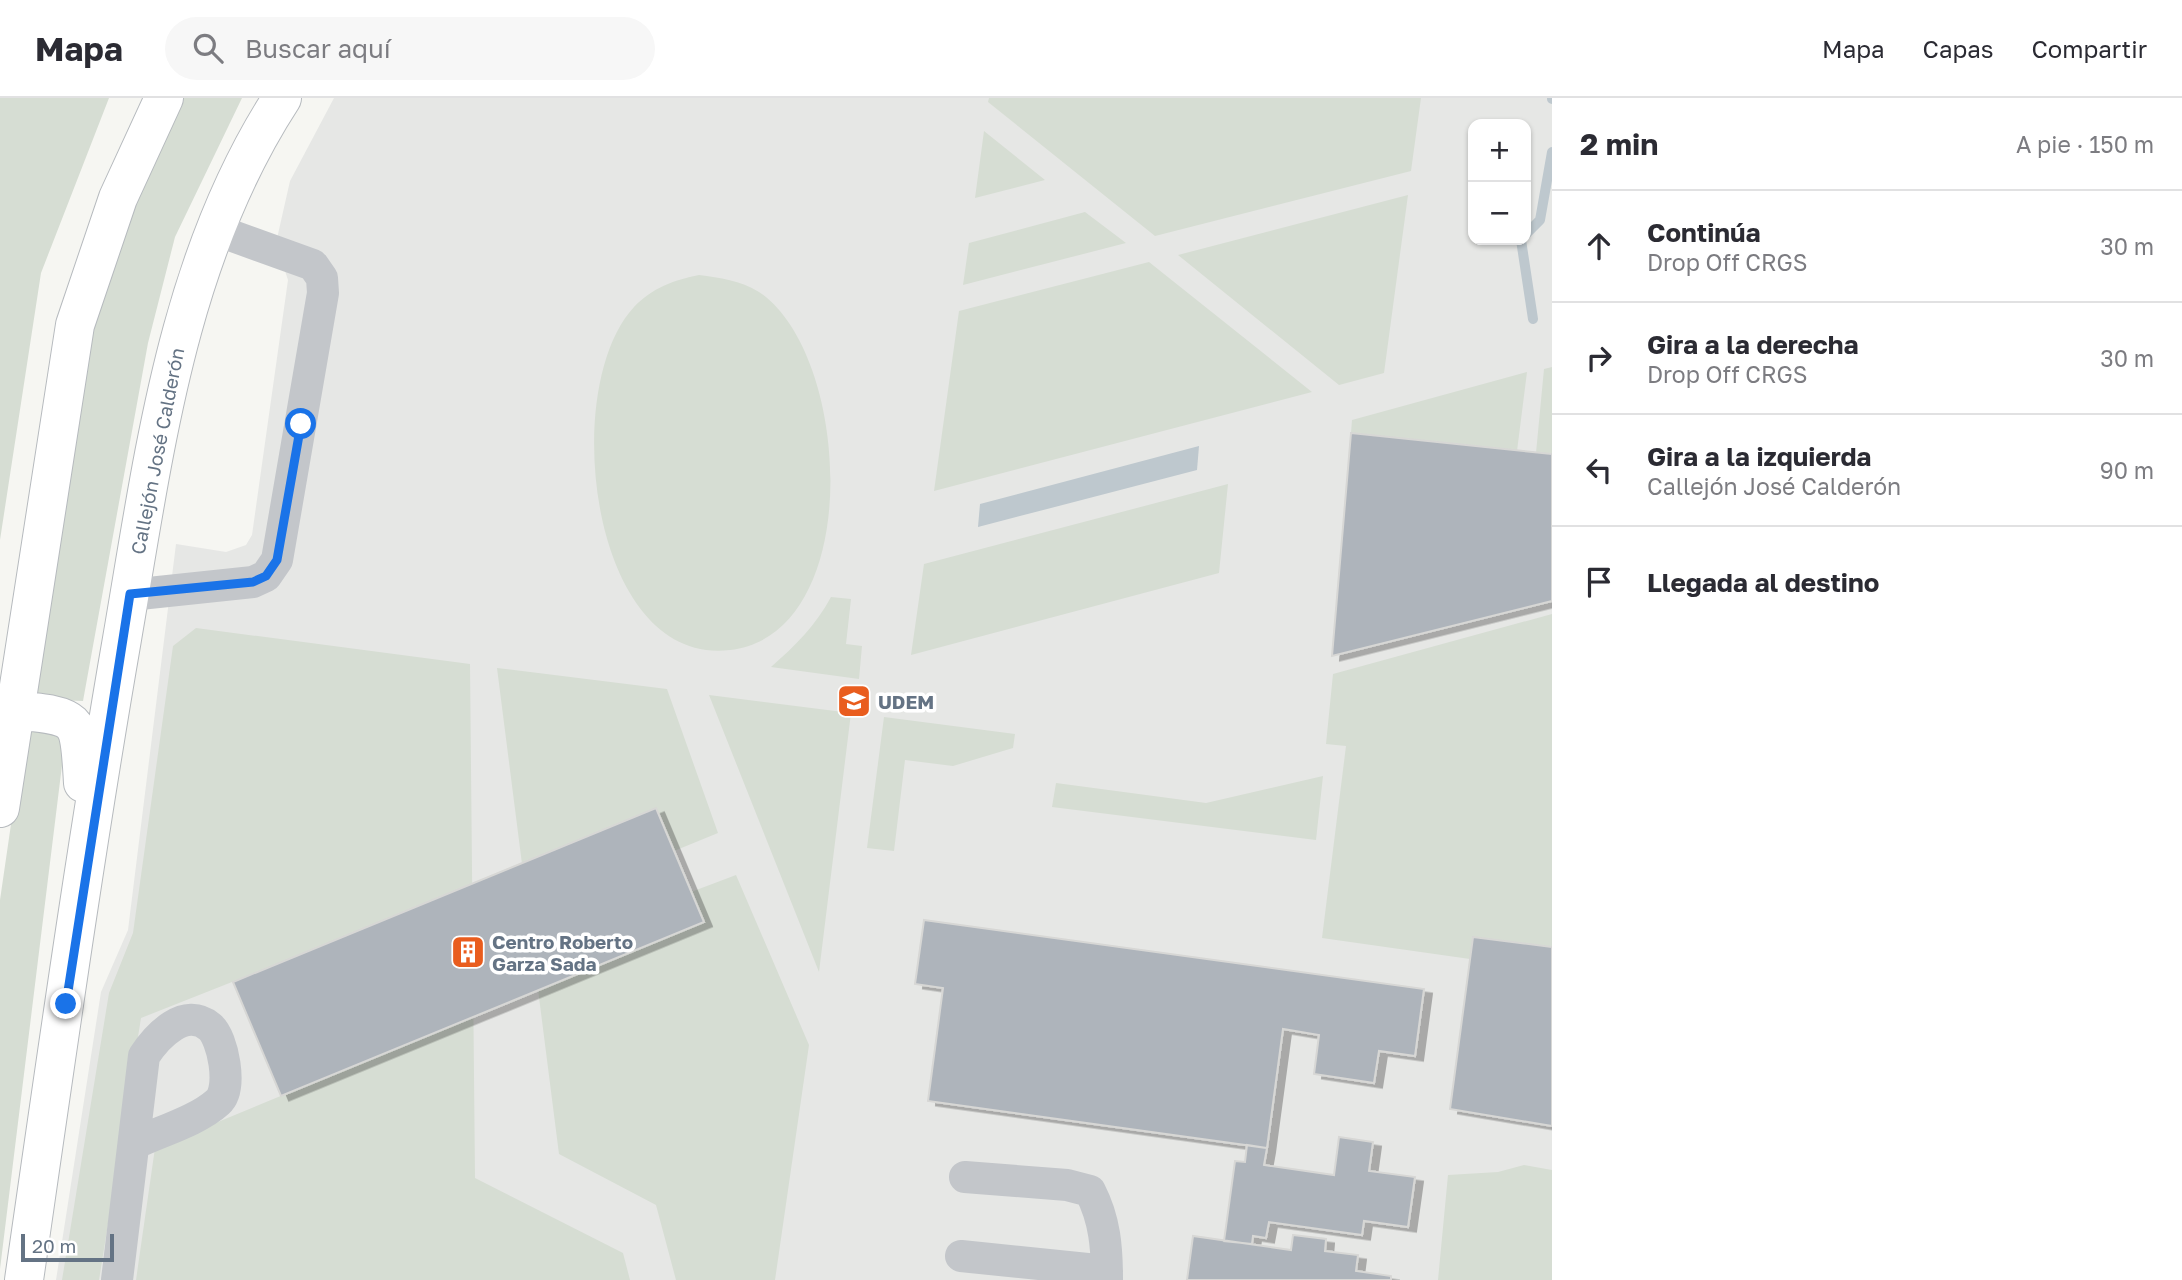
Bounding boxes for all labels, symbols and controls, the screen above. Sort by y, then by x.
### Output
search box [165,17,655,80]
text: Mapa [35,29,123,68]
icon: search [189,29,227,67]
text: Buscar aquí [245,33,391,64]
text: Mapa [1822,34,1885,63]
text: Capas [1923,34,1993,63]
text: Compartir [2031,34,2147,63]
map controls [1468,119,1531,245]
button: + [1468,119,1531,182]
text: 2 min [1580,126,1658,162]
text: A pie · 150 m [2016,130,2154,158]
button: − [1468,182,1531,245]
text: Continúa [1647,217,1761,248]
icon: ahead [1580,227,1618,265]
text: 30 m [2100,232,2154,260]
text: Drop Off CRGS [1647,248,1808,276]
text: Gira a la derecha [1647,329,1859,360]
icon: right [1580,339,1618,377]
text: 30 m [2100,344,2154,372]
street label: Callejón José Calderón [126,346,188,556]
text: Drop Off CRGS [1647,360,1808,388]
route start [285,408,316,439]
text: Gira a la izquierda [1647,441,1871,472]
icon: left [1580,451,1618,489]
text: 90 m [2100,456,2154,484]
text: Callejón José Calderón [1647,472,1901,500]
icon: arrive [1580,563,1618,601]
text: Llegada al destino [1647,567,1879,598]
school or university icon: UDEM [835,682,873,720]
place label: UDEM [878,690,934,713]
place label: Centro Roberto Garza Sada [492,930,633,975]
building icon: Centro Roberto Garza Sada [449,933,487,971]
route end [50,988,81,1019]
scale bar [21,1231,114,1263]
text: 20 m [32,1234,76,1257]

